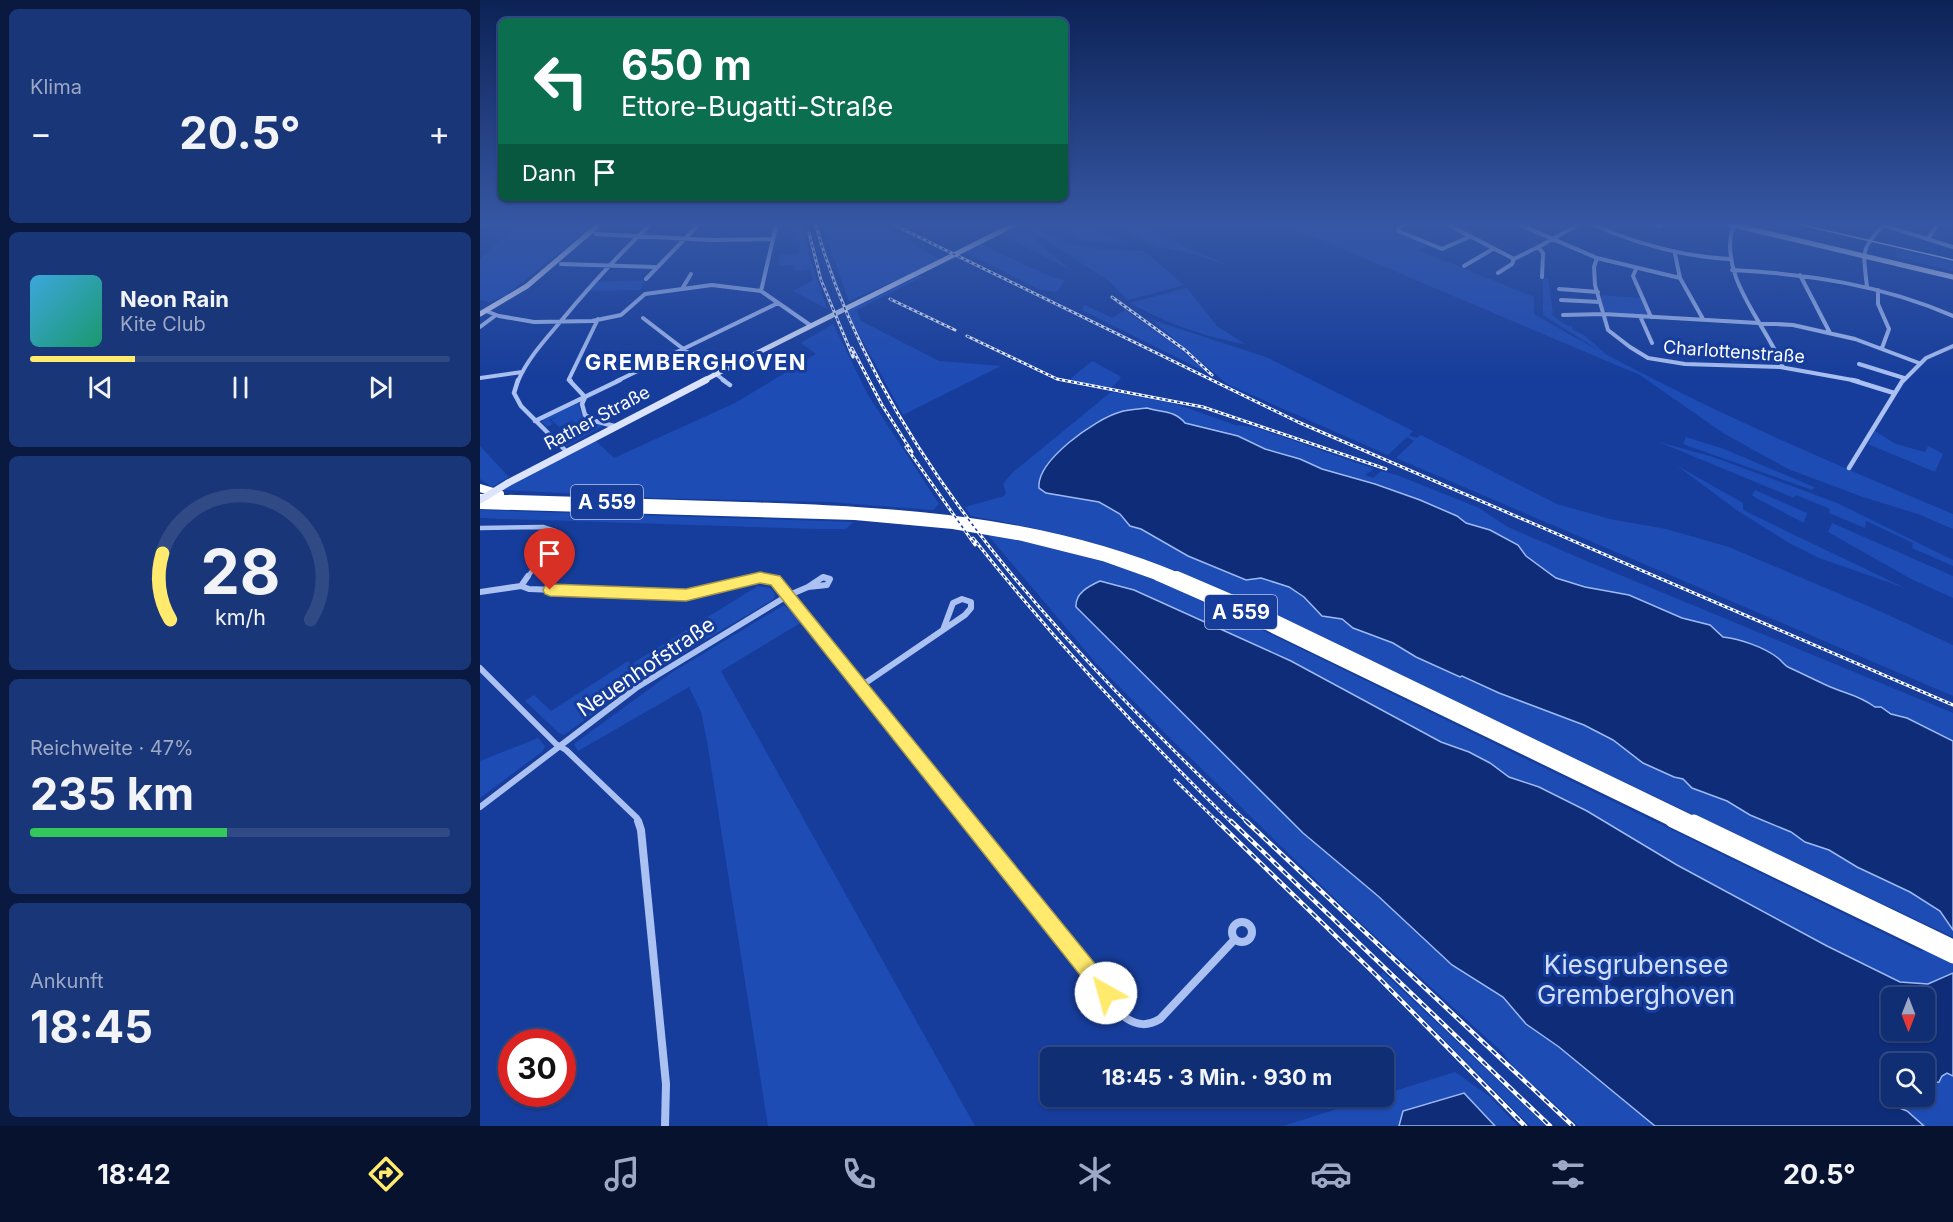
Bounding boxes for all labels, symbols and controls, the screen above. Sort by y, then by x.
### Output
text: 650 m [621,39,752,90]
icon: left [522,42,600,120]
text: Klima [30,75,82,99]
text: Ettore-Bugatti-Straße [621,90,893,123]
text: 20.5° [179,105,301,160]
text: − [30,113,52,153]
text: + [428,113,450,153]
icon: arrive [588,156,621,189]
text: Dann [522,160,576,186]
text: Neon Rain [120,286,229,312]
text: Kite Club [120,312,206,336]
street label: Charlottenstraße [1662,336,1806,367]
district label: GREMBERGHOVEN [585,349,807,375]
icon: previous [84,371,117,404]
icon: pause [224,371,257,404]
icon: next [364,371,397,404]
street label: Rather Straße [540,381,653,454]
road number: A 559 [571,485,643,519]
pin [524,528,575,590]
text: 28 [200,534,280,609]
icon: arrive [533,537,566,570]
road number: A 559 [1205,595,1277,629]
text: km/h [215,604,265,630]
street label: Neuenhofstraße [572,611,719,722]
text: Reichweite · 47% [30,736,194,760]
text: 235 km [30,766,194,821]
park label: Kiesgrubensee Gremberghoven [1537,949,1735,1010]
position arrow [1074,961,1138,1025]
text: Ankunft [30,969,104,993]
north arrow [1881,987,1935,1041]
map controls [1881,987,1935,1107]
text: 18:45 [30,999,153,1054]
speed limit sign: 30 [498,1029,576,1107]
button: search [1881,1053,1935,1107]
text: 18:45 · 3 Min. · 930 m [1102,1064,1332,1090]
icon: directions [365,1153,407,1195]
icon: music [601,1153,643,1195]
icon: phone [838,1153,880,1195]
icon: climate [1074,1153,1116,1195]
icon: car [1310,1153,1352,1195]
icon: filters [1547,1153,1589,1195]
text: 18:42 [97,1158,171,1191]
text: 20.5° [1783,1158,1856,1191]

